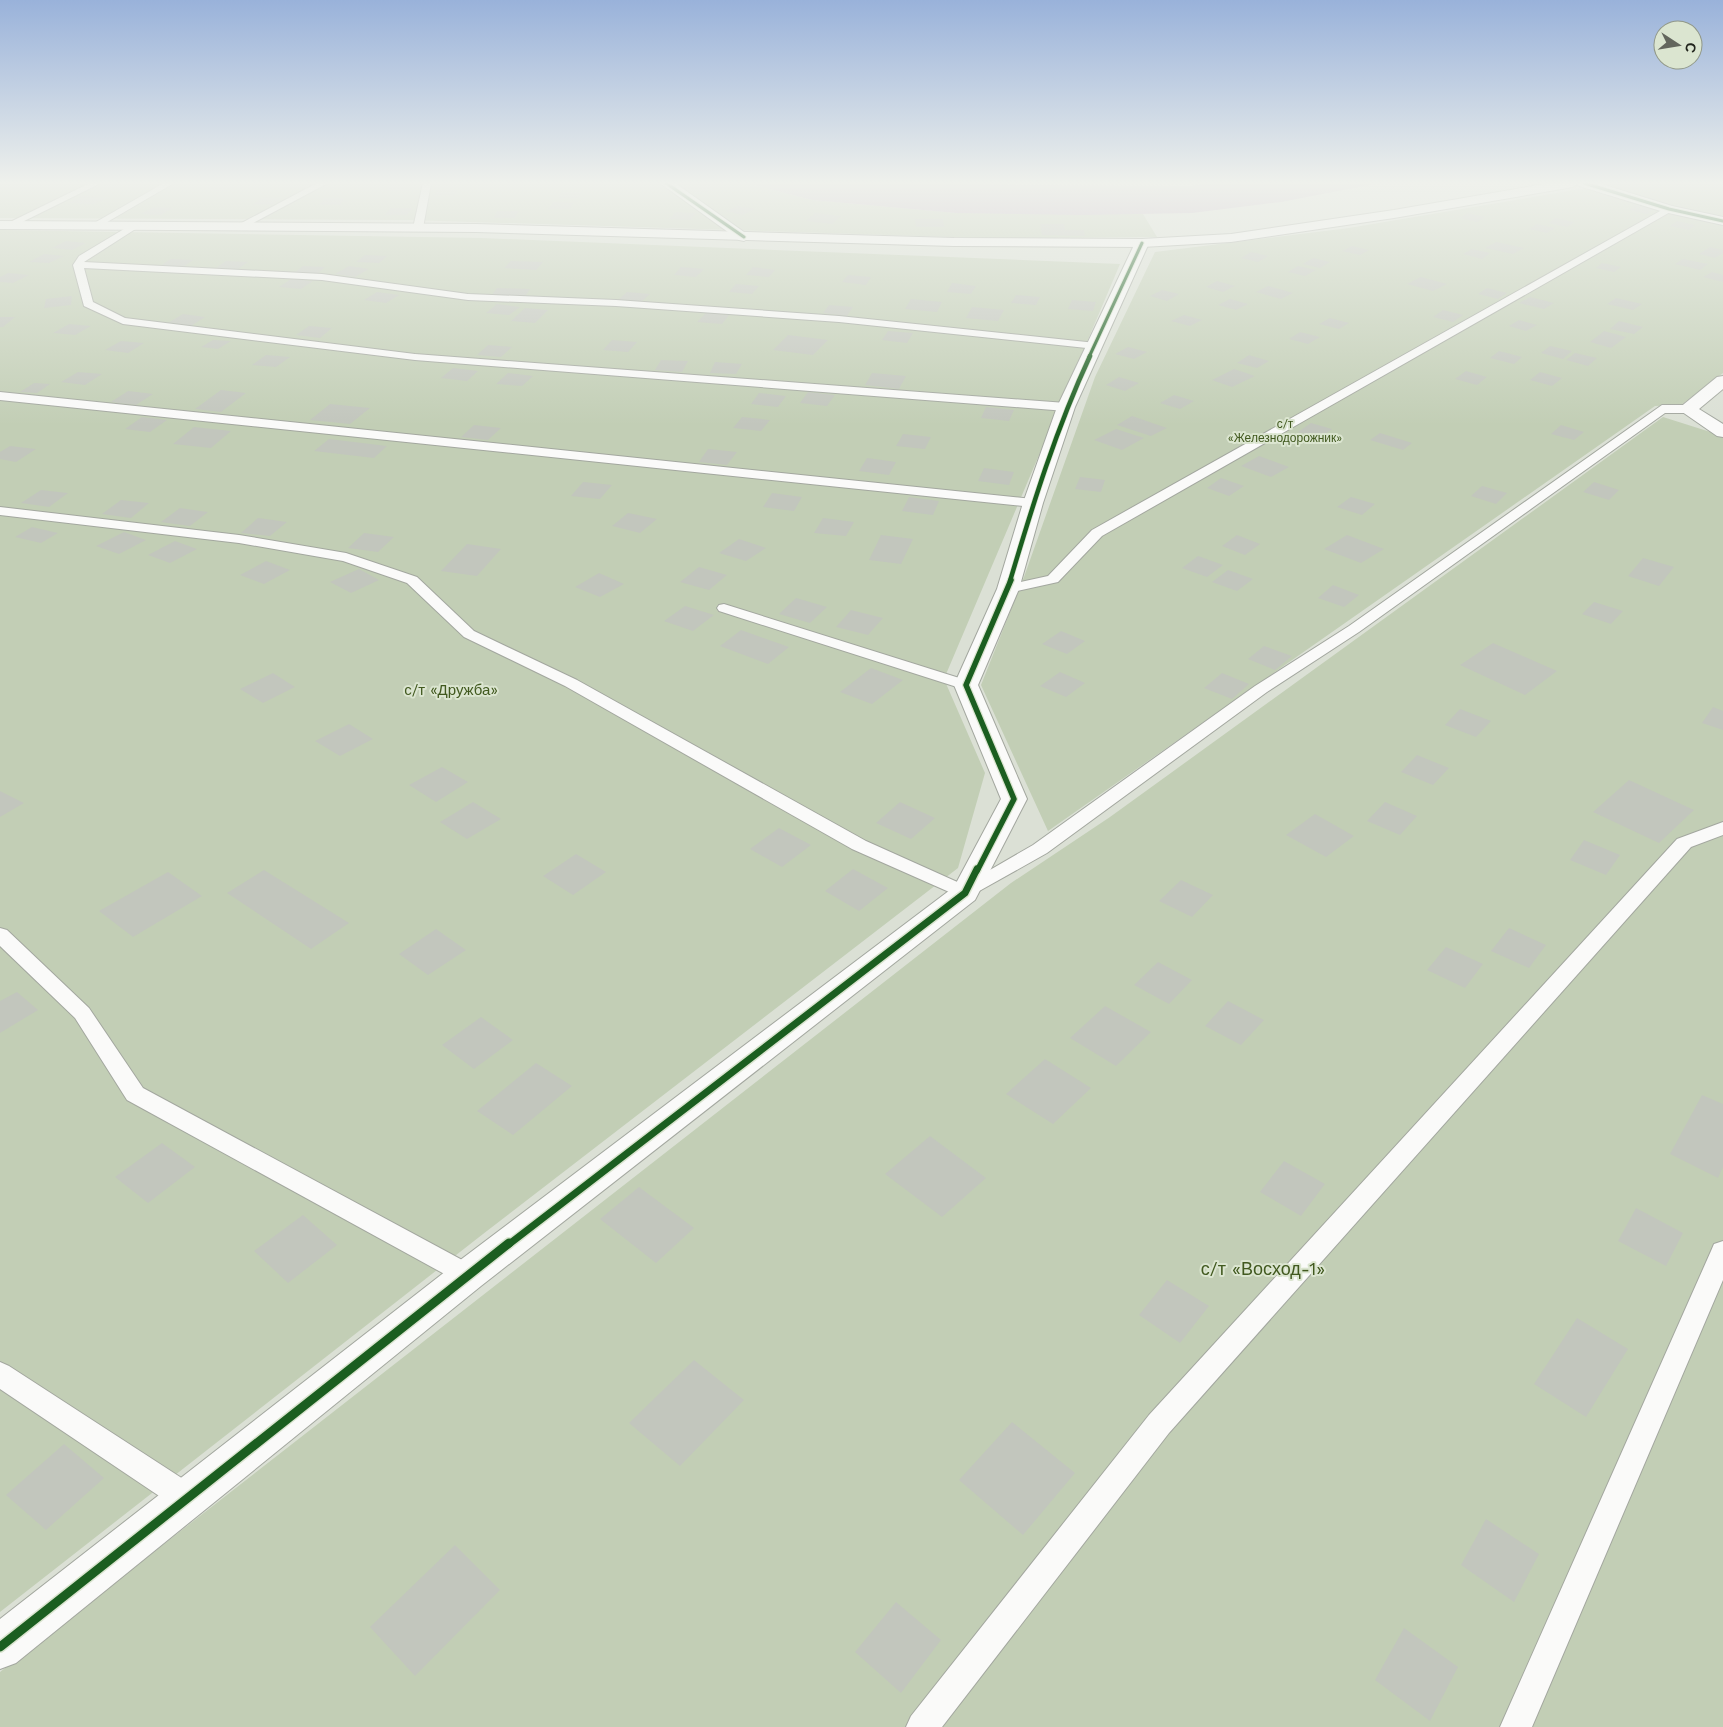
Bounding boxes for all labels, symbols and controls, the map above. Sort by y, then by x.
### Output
north arrow [1653,20,1703,70]
text: С [1682,41,1700,54]
park label: с/т «Железнодорожник» [1228,417,1342,445]
park label: с/т «Дружба» [404,681,498,699]
park label: с/т «Восход-1» [1201,1258,1325,1279]

